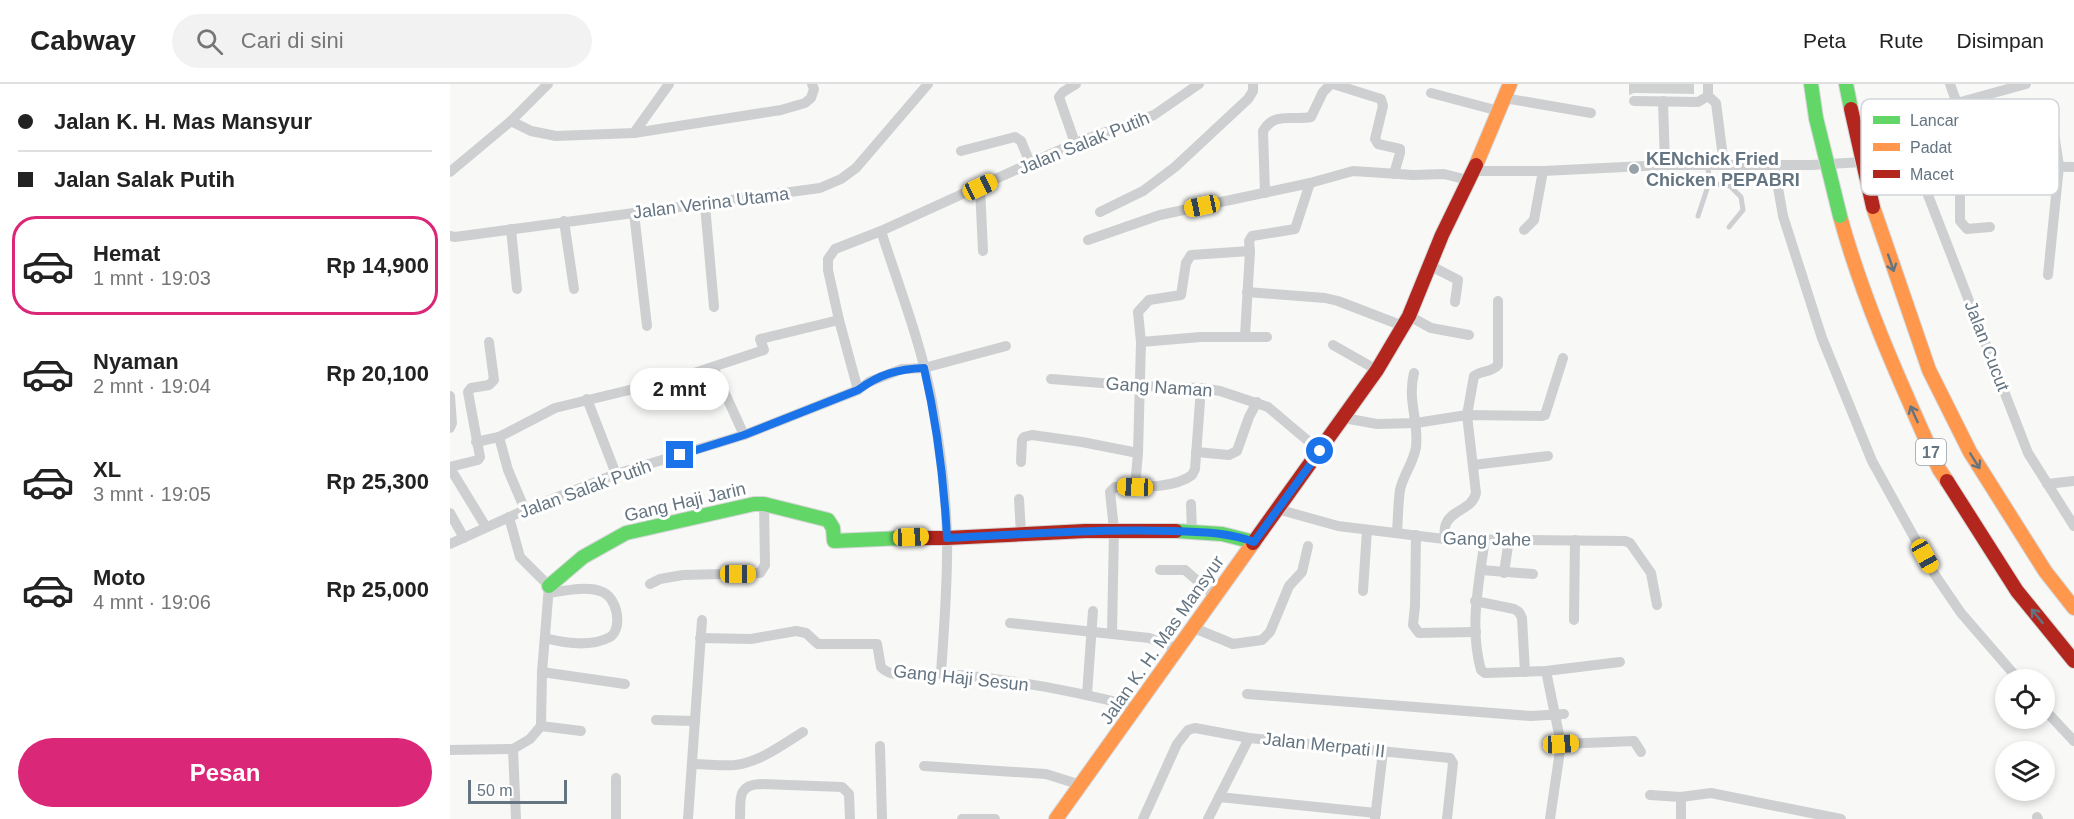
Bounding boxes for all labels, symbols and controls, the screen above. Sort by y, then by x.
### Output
search box [172,14,592,68]
text: Cabway [30,25,136,56]
icon: search [193,25,226,58]
text: Cari di sini [241,28,344,53]
text: Peta [1803,29,1846,52]
text: Rute [1879,29,1923,52]
text: Disimpan [1956,29,2044,52]
legend [1861,99,2059,195]
street label: Jalan Salak Putih [1016,108,1152,178]
text: Jalan K. H. Mas Mansyur [54,109,312,134]
text: Lancar [1910,112,1960,129]
text: Padat [1910,139,1952,156]
place label: KENchick Fried Chicken PEPABRI [1646,149,1800,190]
marker: KENchick Fried Chicken PEPABRI [1627,162,1641,176]
text: Macet [1910,166,1954,183]
text: Jalan Salak Putih [54,167,235,192]
car [960,171,1000,203]
street label: Jalan Verina Utama [632,183,791,222]
car [1183,193,1221,219]
icon: car [21,239,75,293]
text: Hemat [93,241,160,266]
text: Rp 14,900 [326,253,429,278]
one-way arrow [1886,253,1897,272]
text: 1 mnt · 19:03 [93,267,211,289]
street label: Jalan Cucut [1961,298,2013,394]
icon: car [21,347,75,401]
text: Nyaman [93,349,179,374]
text: Rp 20,100 [326,361,429,386]
callout: 2 mnt [630,368,730,410]
street label: Gang Naman [1105,373,1213,401]
text: 2 mnt · 19:04 [93,375,211,397]
text: 2 mnt [653,378,706,400]
one-way arrow [1908,406,1919,424]
route start [1306,437,1333,464]
road number: 17 [1916,439,1946,465]
route end [666,441,693,468]
one-way arrow [1970,452,1982,469]
icon: car [21,455,75,509]
street label: Jalan Salak Putih [516,456,654,522]
text: XL [93,457,121,482]
text: Rp 25,300 [326,469,429,494]
car [1117,477,1153,497]
street label: Gang Haji Jarin [622,478,748,526]
text: 3 mnt · 19:05 [93,483,211,505]
car [893,527,929,547]
street label: Gang Jahe [1443,528,1531,550]
car [1908,536,1942,576]
street label: Jalan K. H. Mas Mansyur [1096,552,1228,728]
icon: car [21,563,75,617]
text: Moto [93,565,146,590]
car [720,565,756,583]
text: Rp 25,000 [326,577,429,602]
text: 4 mnt · 19:06 [93,591,211,613]
one-way arrow [2031,608,2044,624]
street label: Gang Haji Sesun [892,661,1030,695]
map controls [1995,669,2055,801]
button: locate [1995,669,2055,729]
street label: Jalan Merpati II [1262,729,1386,761]
car [1543,734,1579,754]
button: Pesan [18,738,432,807]
button: layers [1995,741,2055,801]
scale bar [468,777,567,804]
text: 50 m [477,782,513,799]

